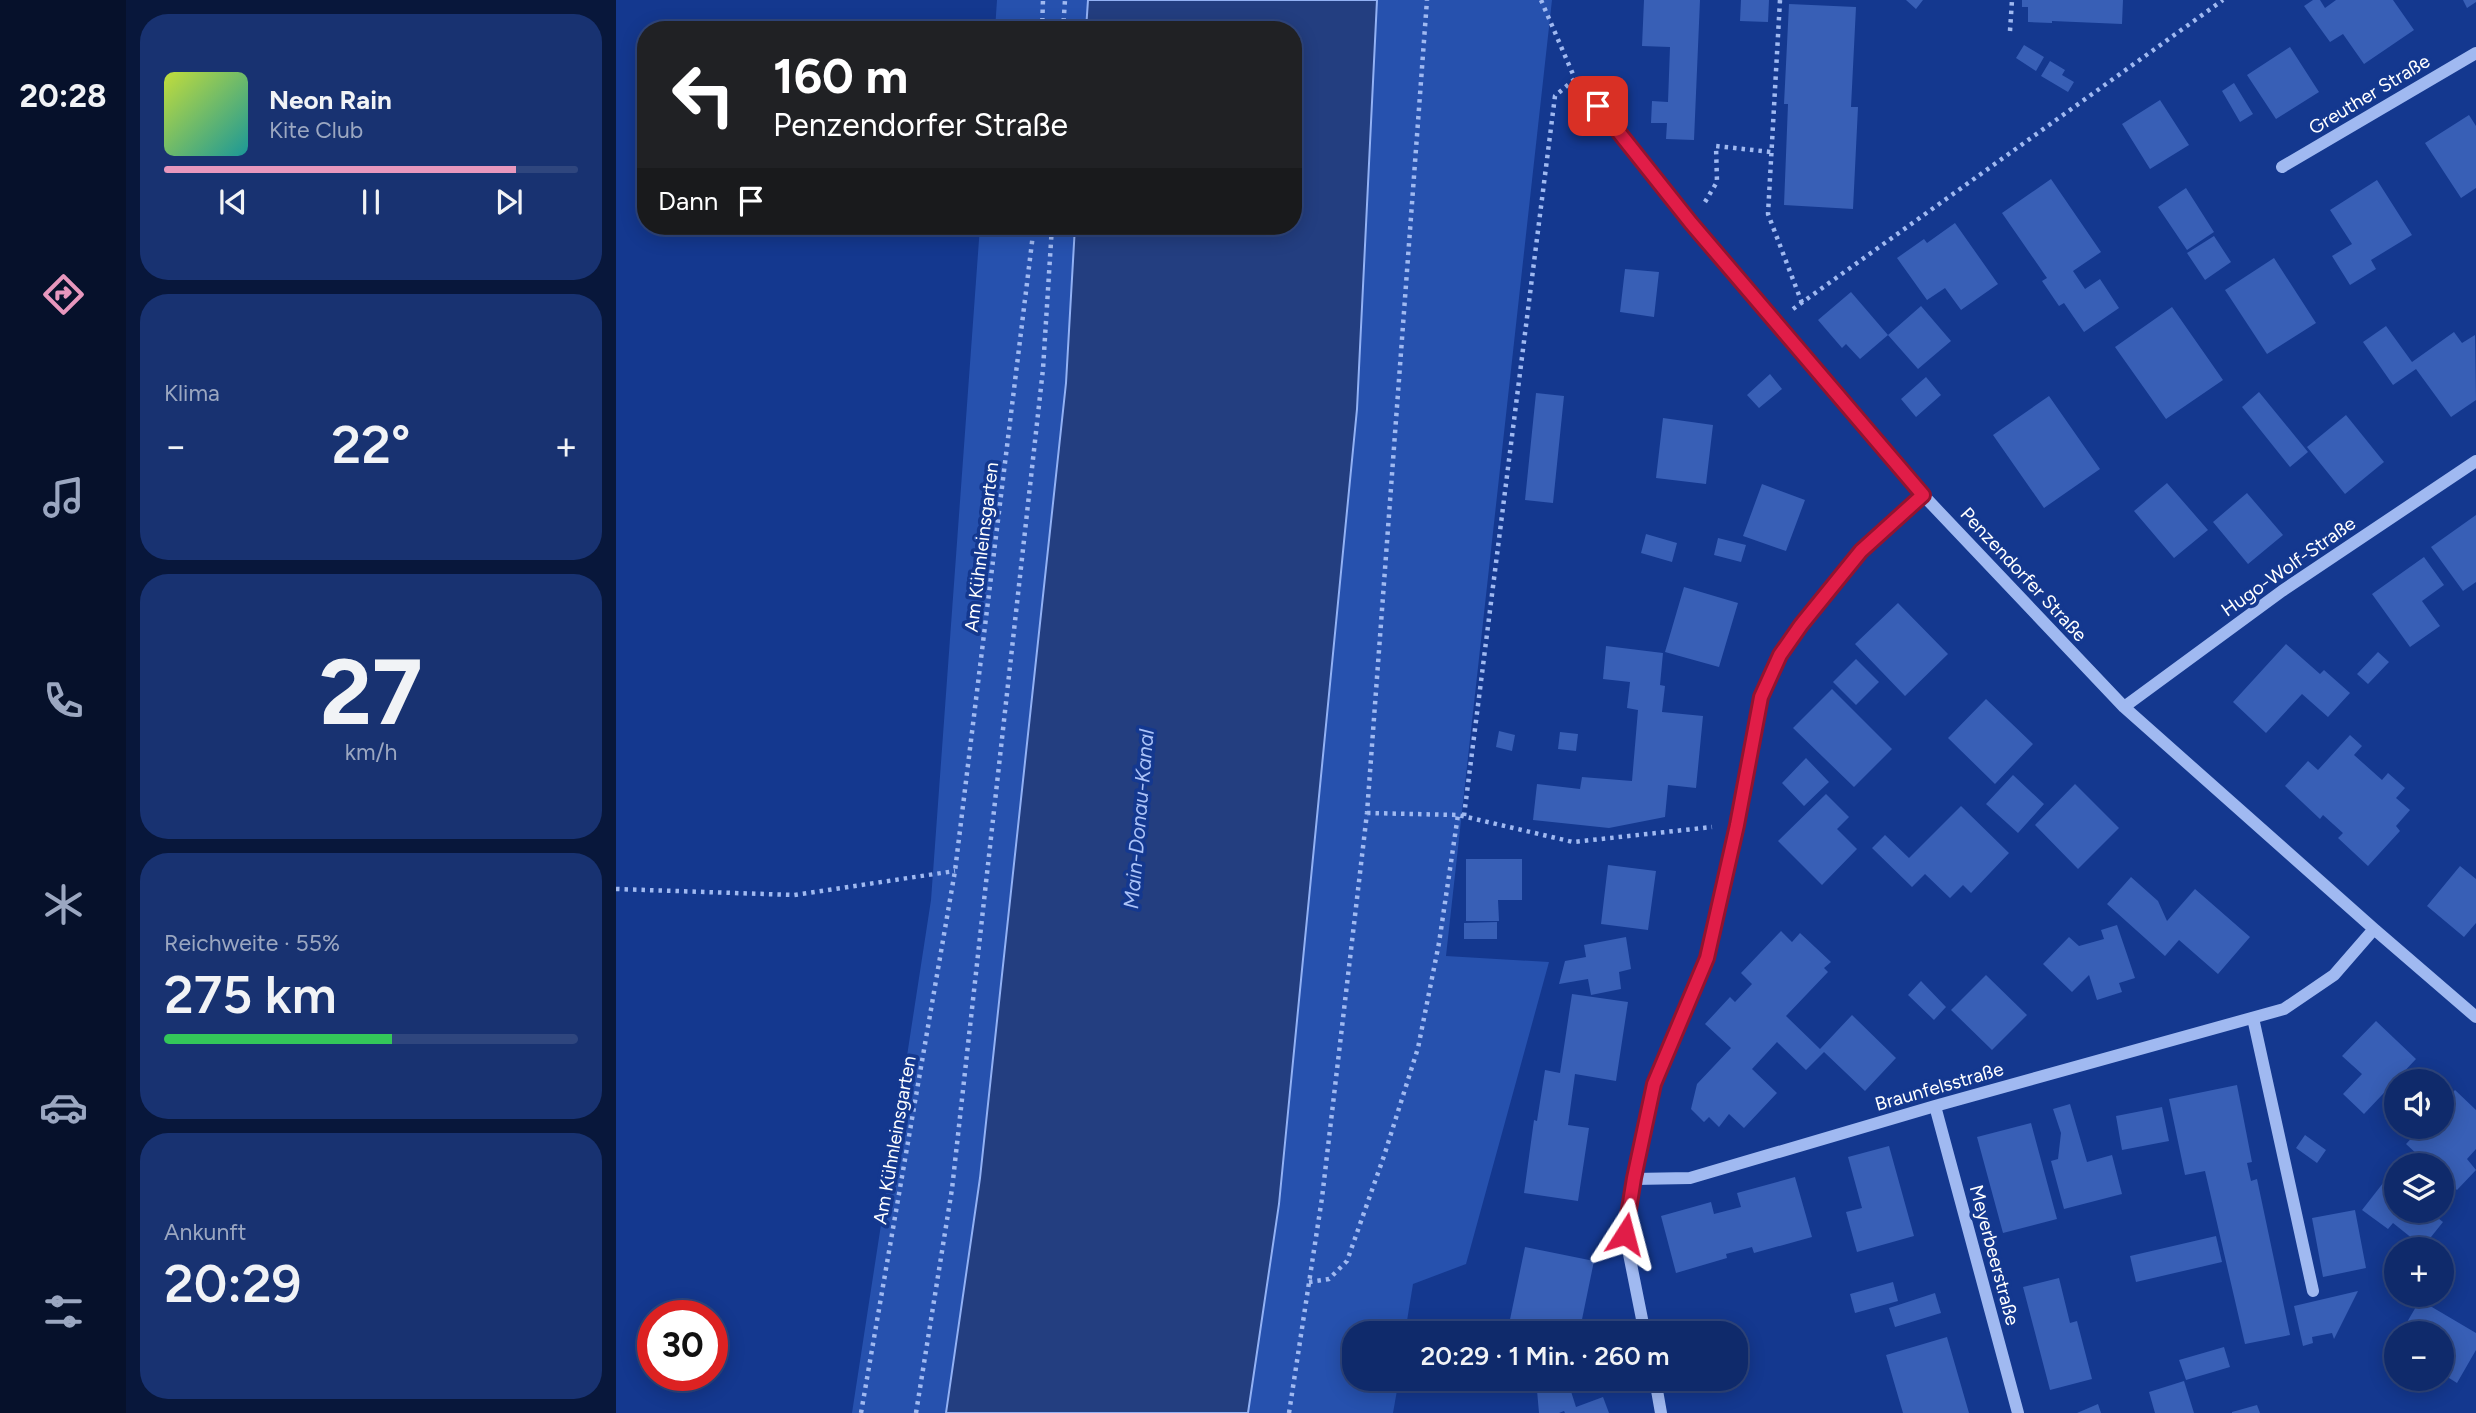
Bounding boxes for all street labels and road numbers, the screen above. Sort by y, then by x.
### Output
street label: Greuther Straße [2305,49,2434,140]
street label: Am Kühnleinsgarten [960,461,1003,633]
street label: Penzendorfer Straße [1955,502,2092,646]
street label: Hugo-Wolf-Straße [2217,511,2360,621]
street label: Am Kühnleinsgarten [868,1054,921,1226]
street label: Braunfelsstraße [1872,1057,2006,1116]
street label: Meyerbeerstraße [1965,1182,2024,1328]

